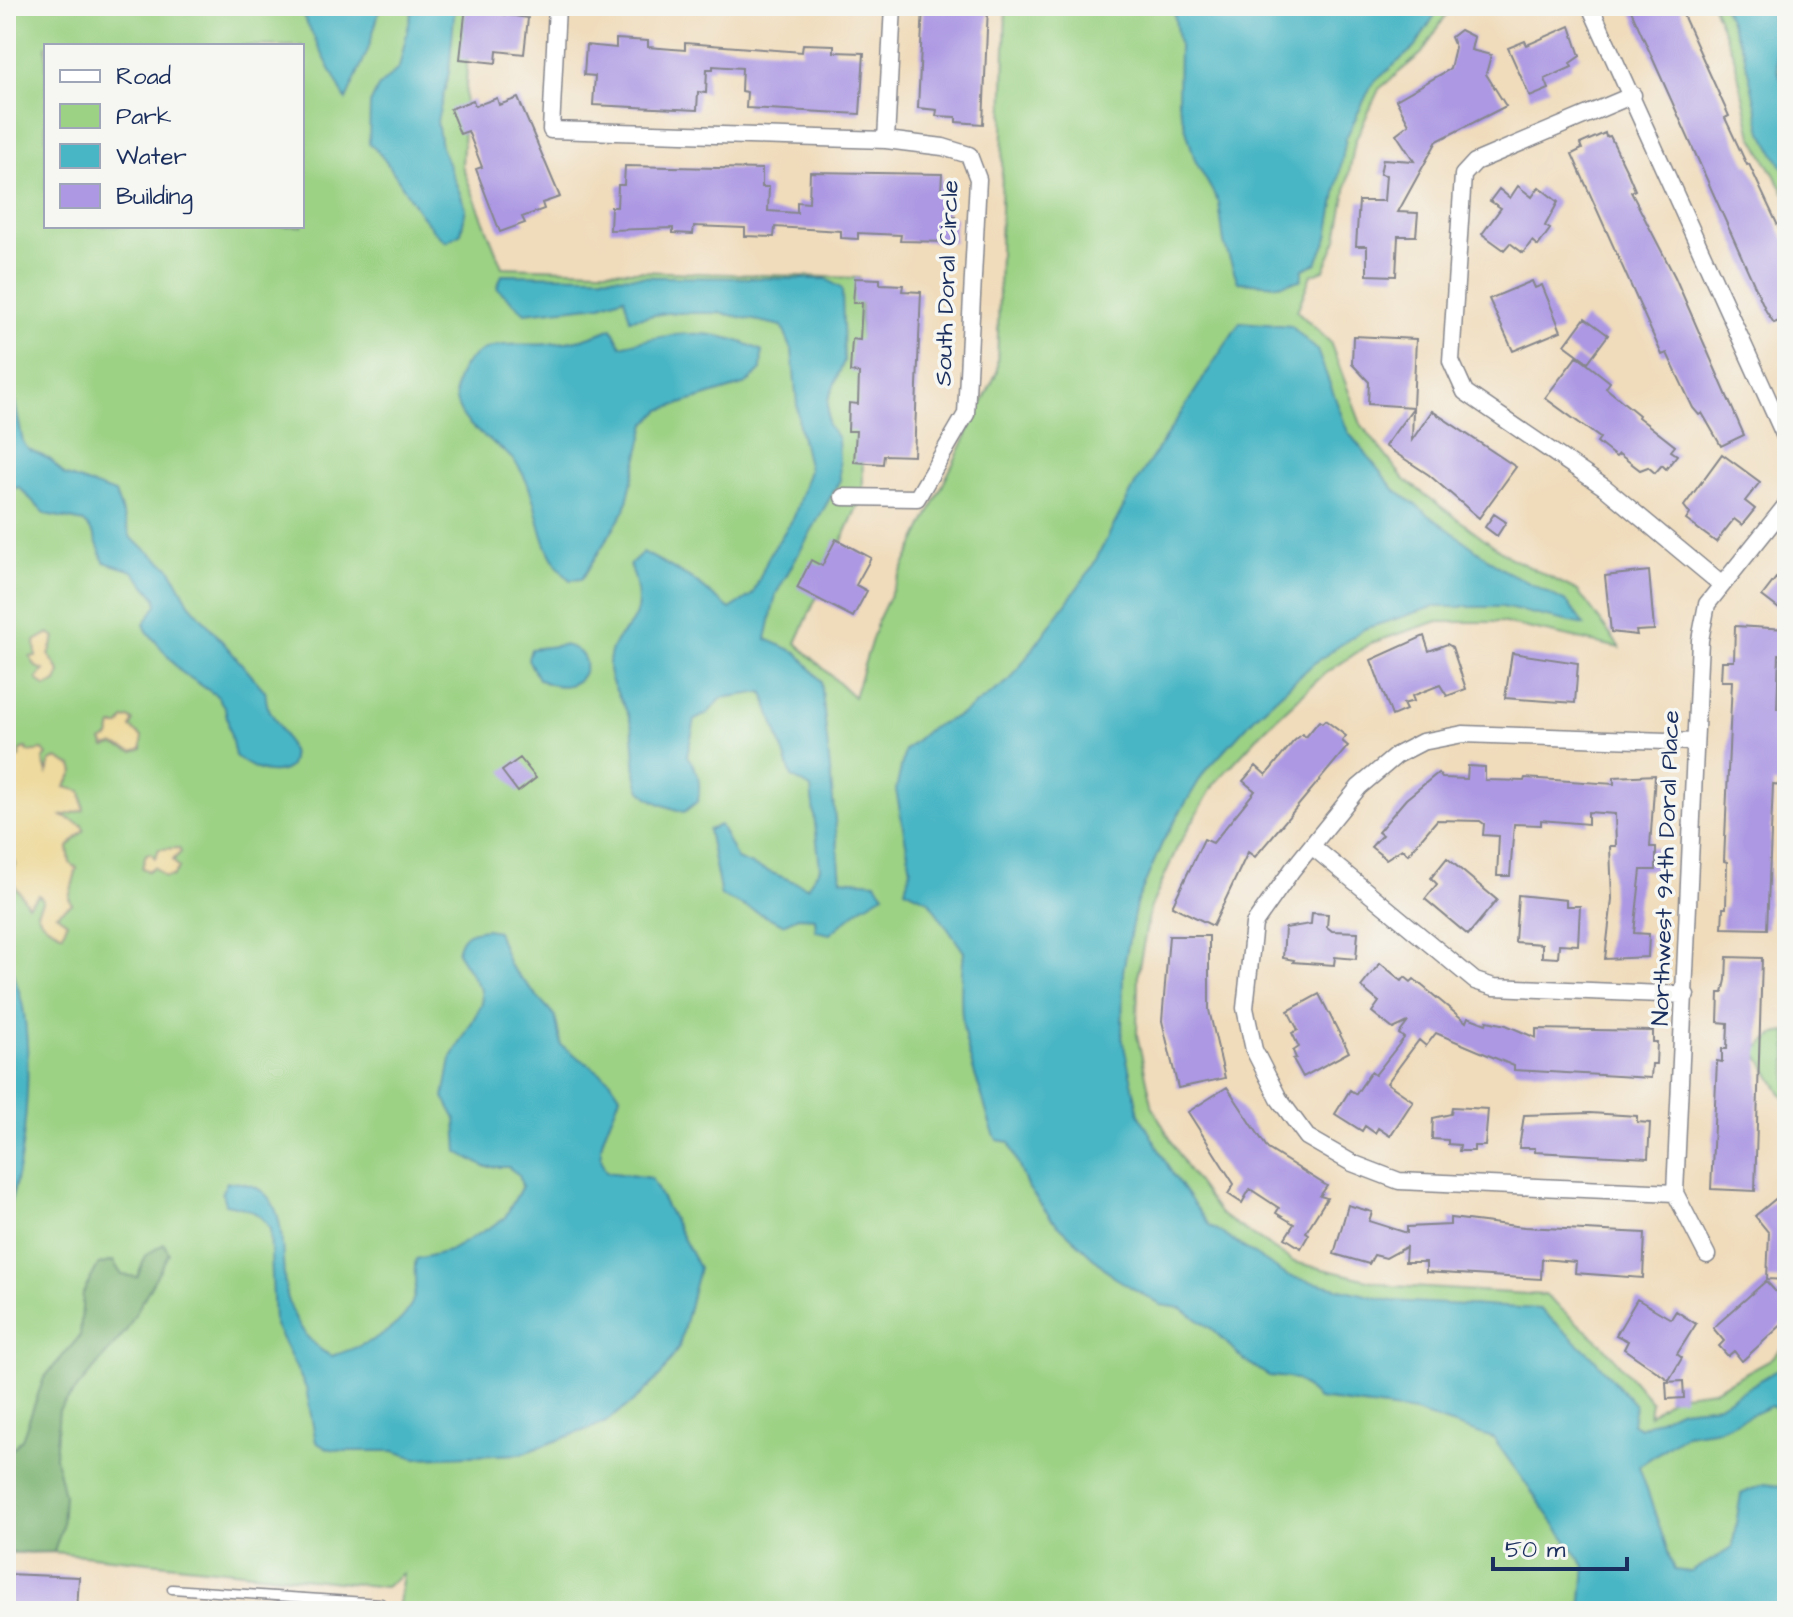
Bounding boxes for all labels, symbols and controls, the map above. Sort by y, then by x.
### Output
legend [44,44,304,228]
text: Road [116,60,171,94]
text: Park [116,100,172,134]
text: Water [116,140,187,174]
street label: South Doral Circle [926,179,968,387]
text: Building [116,180,193,215]
street label: Northwest 94th Doral Place [1644,710,1688,1026]
scale bar [1493,1521,1627,1571]
text: 50 m [1505,1533,1566,1567]

